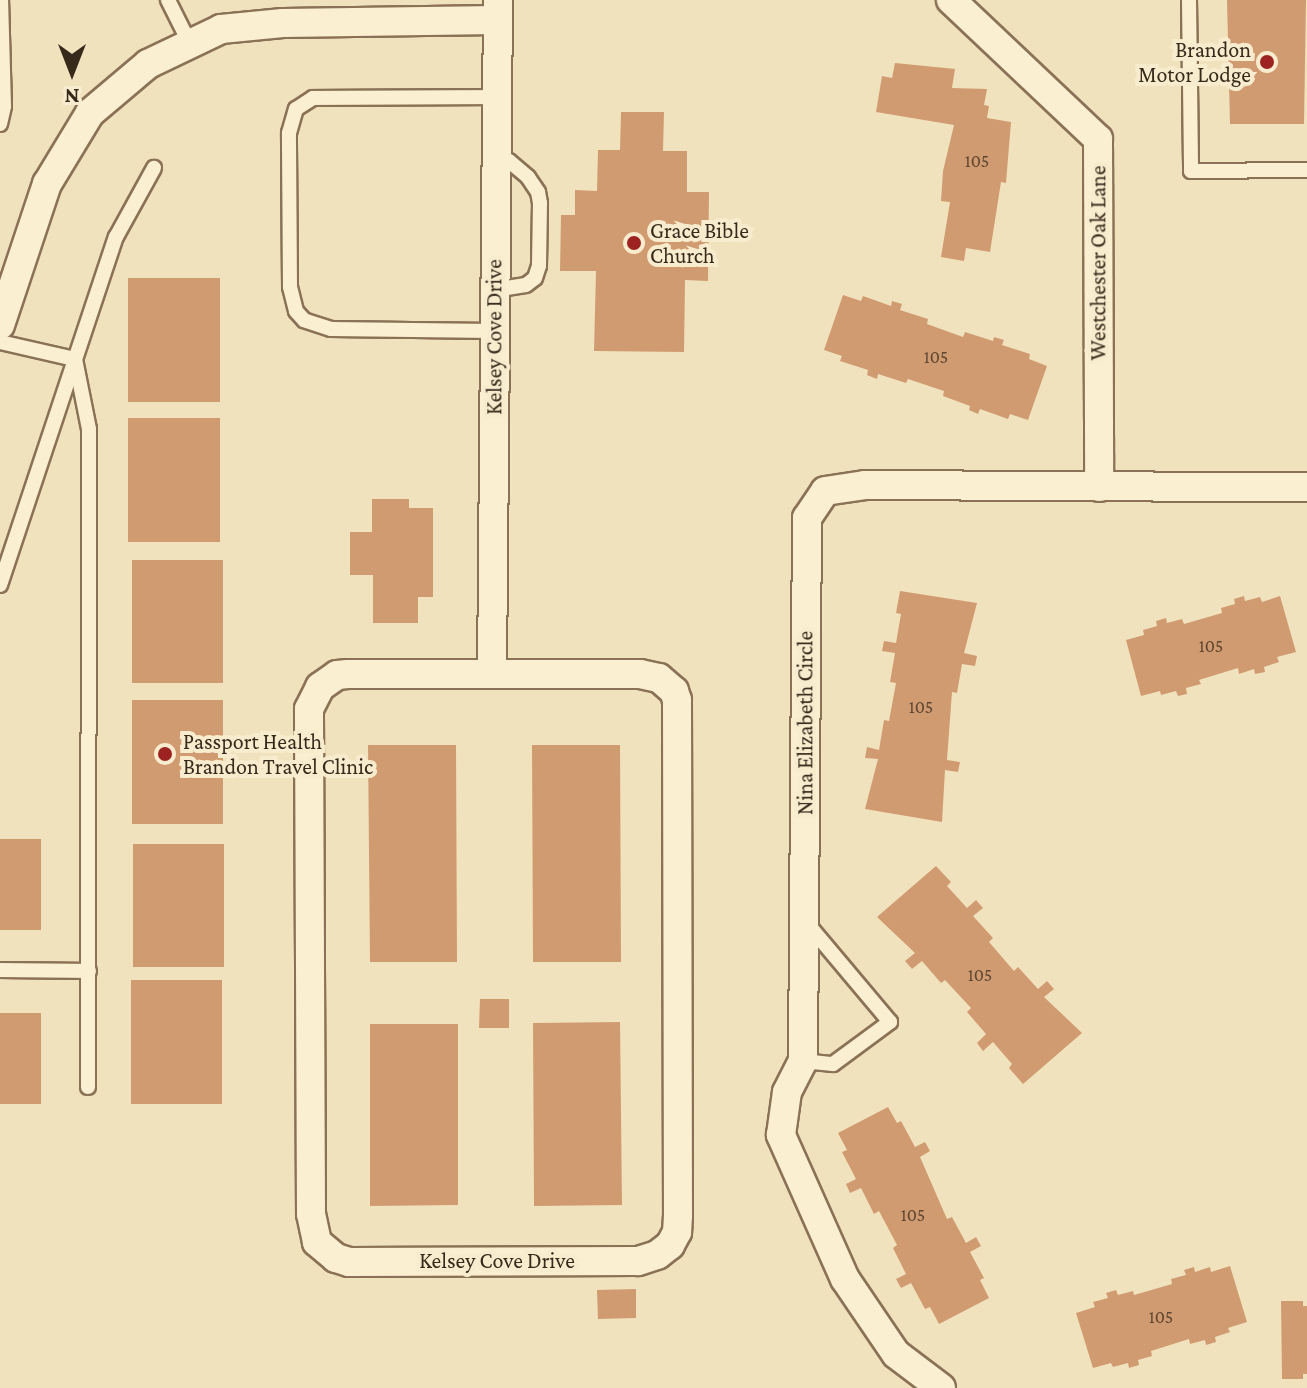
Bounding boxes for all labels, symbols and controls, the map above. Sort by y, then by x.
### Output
north arrow [32,32,112,112]
place label: Brandon Motor Lodge [1138,36,1251,88]
marker: Brandon Motor Lodge [1258,53,1276,71]
text: N [65,84,80,109]
house number: 105 [965,150,989,172]
street label: Westchester Oak Lane [1085,166,1111,360]
place label: Grace Bible Church [650,217,749,268]
marker: Grace Bible Church [625,234,643,252]
street label: Kelsey Cove Drive [481,259,507,415]
house number: 105 [924,346,948,368]
street label: Nina Elizabeth Circle [792,631,818,815]
house number: 105 [1199,635,1223,657]
house number: 105 [909,696,933,718]
place label: Passport Health Brandon Travel Clinic [183,728,373,780]
marker: Passport Health Brandon Travel Clinic [154,743,176,765]
house number: 105 [968,964,992,986]
house number: 105 [901,1204,925,1226]
street label: Kelsey Cove Drive [419,1248,575,1274]
house number: 105 [1149,1306,1173,1328]

